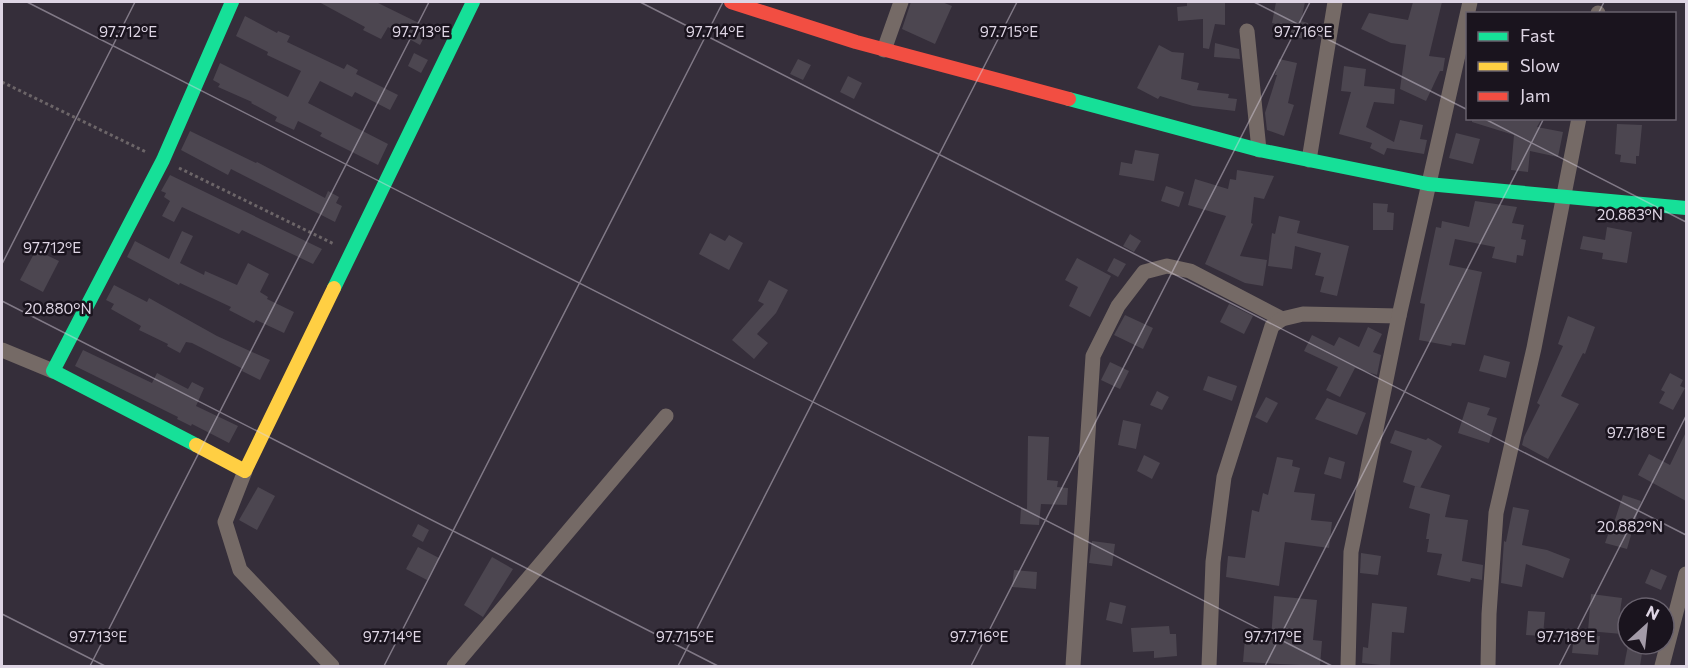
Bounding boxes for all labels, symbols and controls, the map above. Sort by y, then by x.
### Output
legend [1466,12,1676,120]
text: 97.712°E [99,22,157,40]
text: 97.713°E [392,22,450,40]
text: 97.714°E [686,22,744,40]
text: 97.715°E [980,22,1038,40]
text: 97.716°E [1274,22,1332,40]
text: Fast [1520,24,1555,46]
text: Slow [1520,54,1560,76]
text: Jam [1520,84,1550,106]
text: 20.883°N [1597,205,1663,223]
text: 97.712°E [23,238,81,256]
text: 20.880°N [24,299,92,317]
text: 97.718°E [1607,423,1665,441]
text: 20.882°N [1597,517,1663,535]
north arrow [1616,596,1676,656]
text: N [1643,601,1663,623]
text: 97.713°E [69,627,127,645]
text: 97.714°E [363,627,421,645]
text: 97.715°E [656,627,714,645]
text: 97.716°E [950,627,1008,645]
text: 97.717°E [1244,627,1302,645]
text: 97.718°E [1537,627,1595,645]

